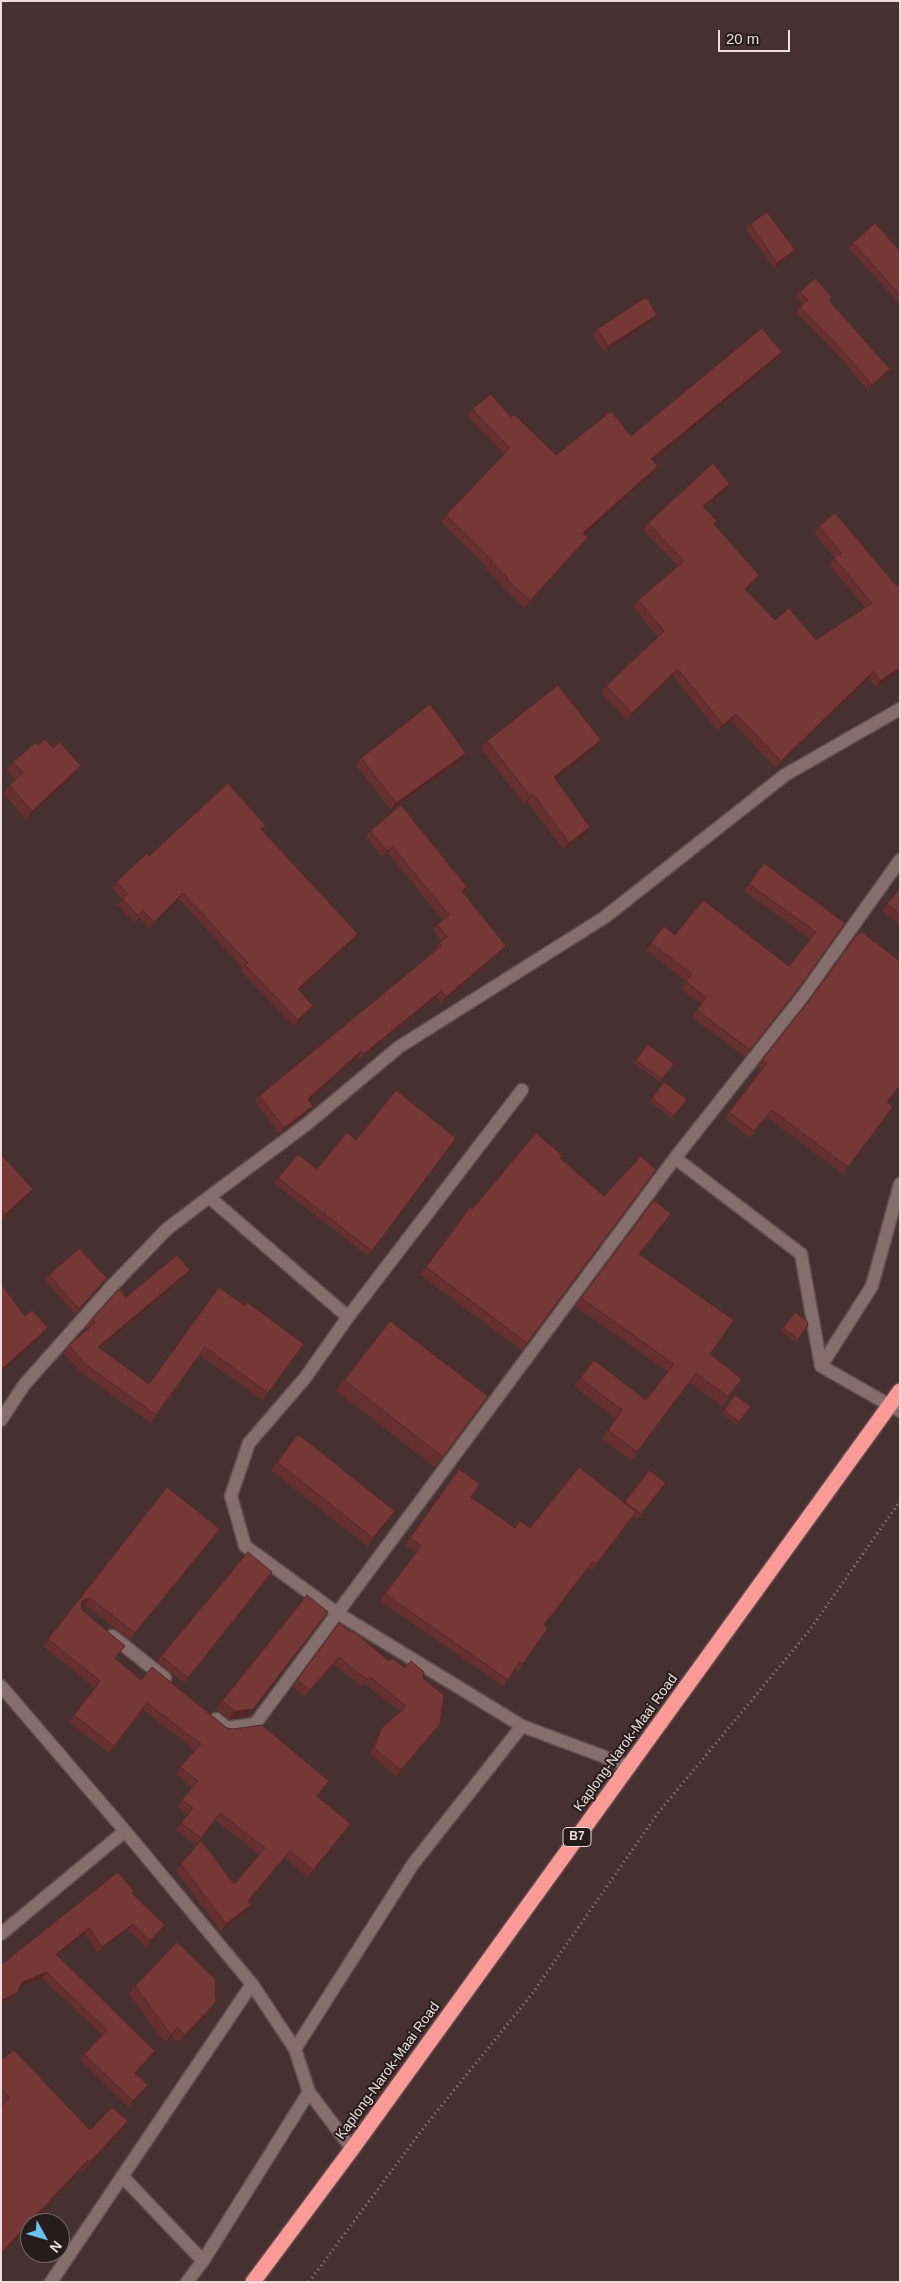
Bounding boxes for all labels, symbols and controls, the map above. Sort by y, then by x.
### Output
scale bar [721,20,794,52]
text: 20 m [726,30,759,47]
street label: Kaplong-Narok-Maai Road [570,1671,682,1815]
road number: B7 [563,1828,591,1846]
street label: Kaplong-Narok-Maai Road [332,1999,444,2143]
north arrow [20,2213,70,2263]
text: N [46,2238,65,2256]

